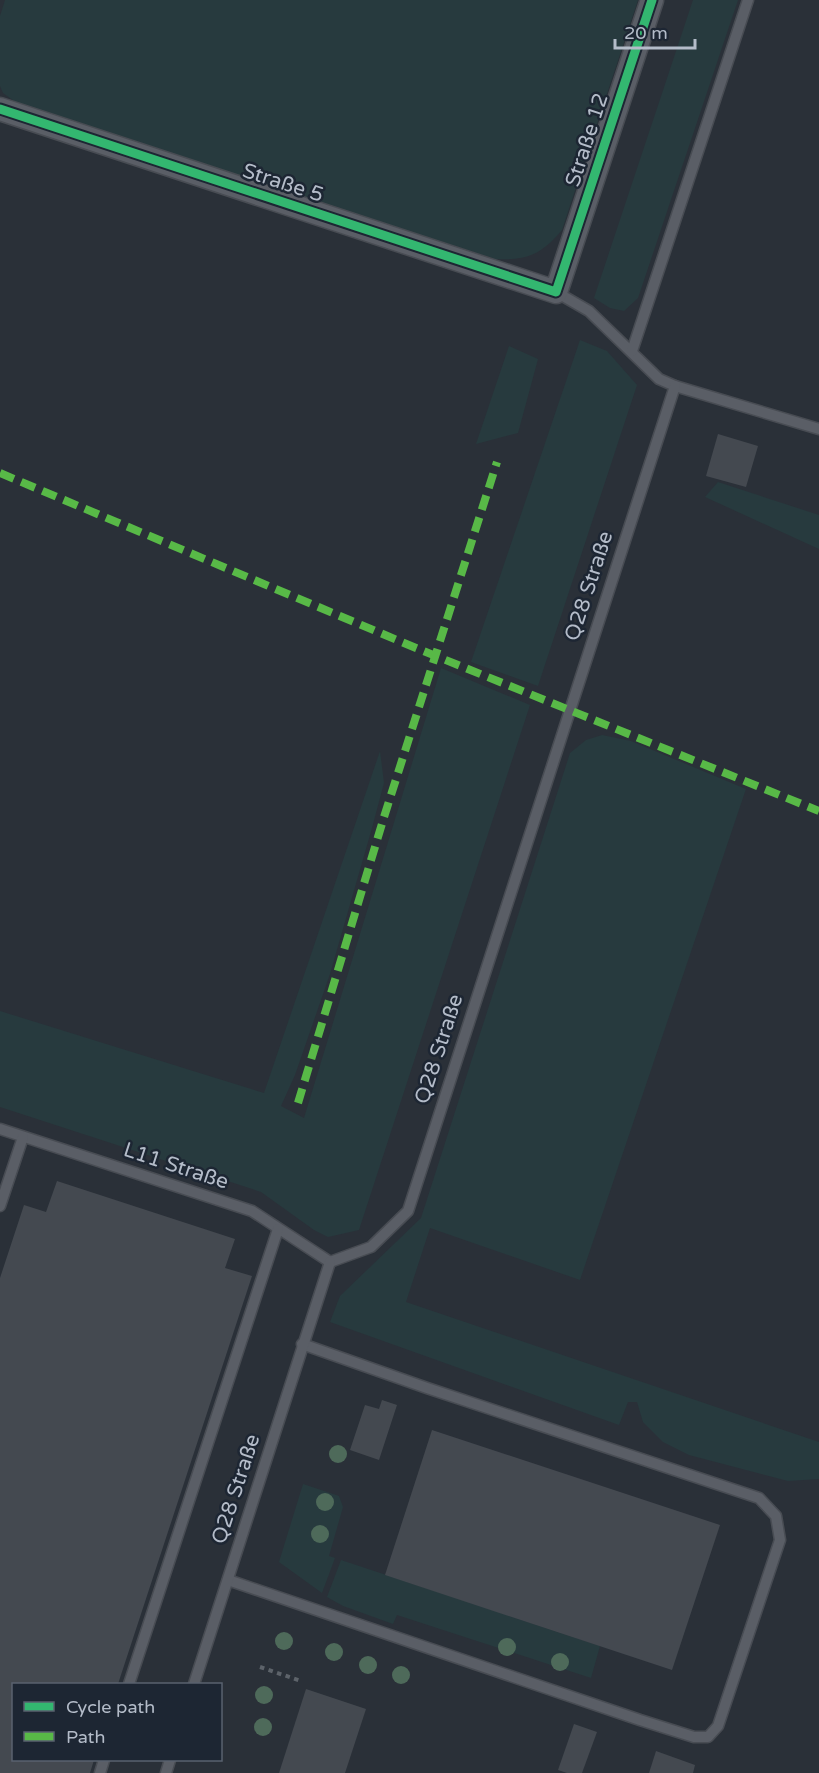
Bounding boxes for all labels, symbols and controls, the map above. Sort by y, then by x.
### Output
scale bar [615,12,694,50]
text: 20 m [624,22,668,44]
street label: Straße 12 [560,90,614,190]
street label: Straße 5 [239,158,327,208]
street label: Q28 Straße [560,528,619,644]
street label: Q28 Straße [410,991,469,1107]
street label: L11 Straße [120,1137,232,1195]
street label: Q28 Straße [207,1431,266,1547]
legend [12,1683,222,1761]
text: Cycle path [66,1696,155,1718]
text: Path [66,1726,105,1748]

